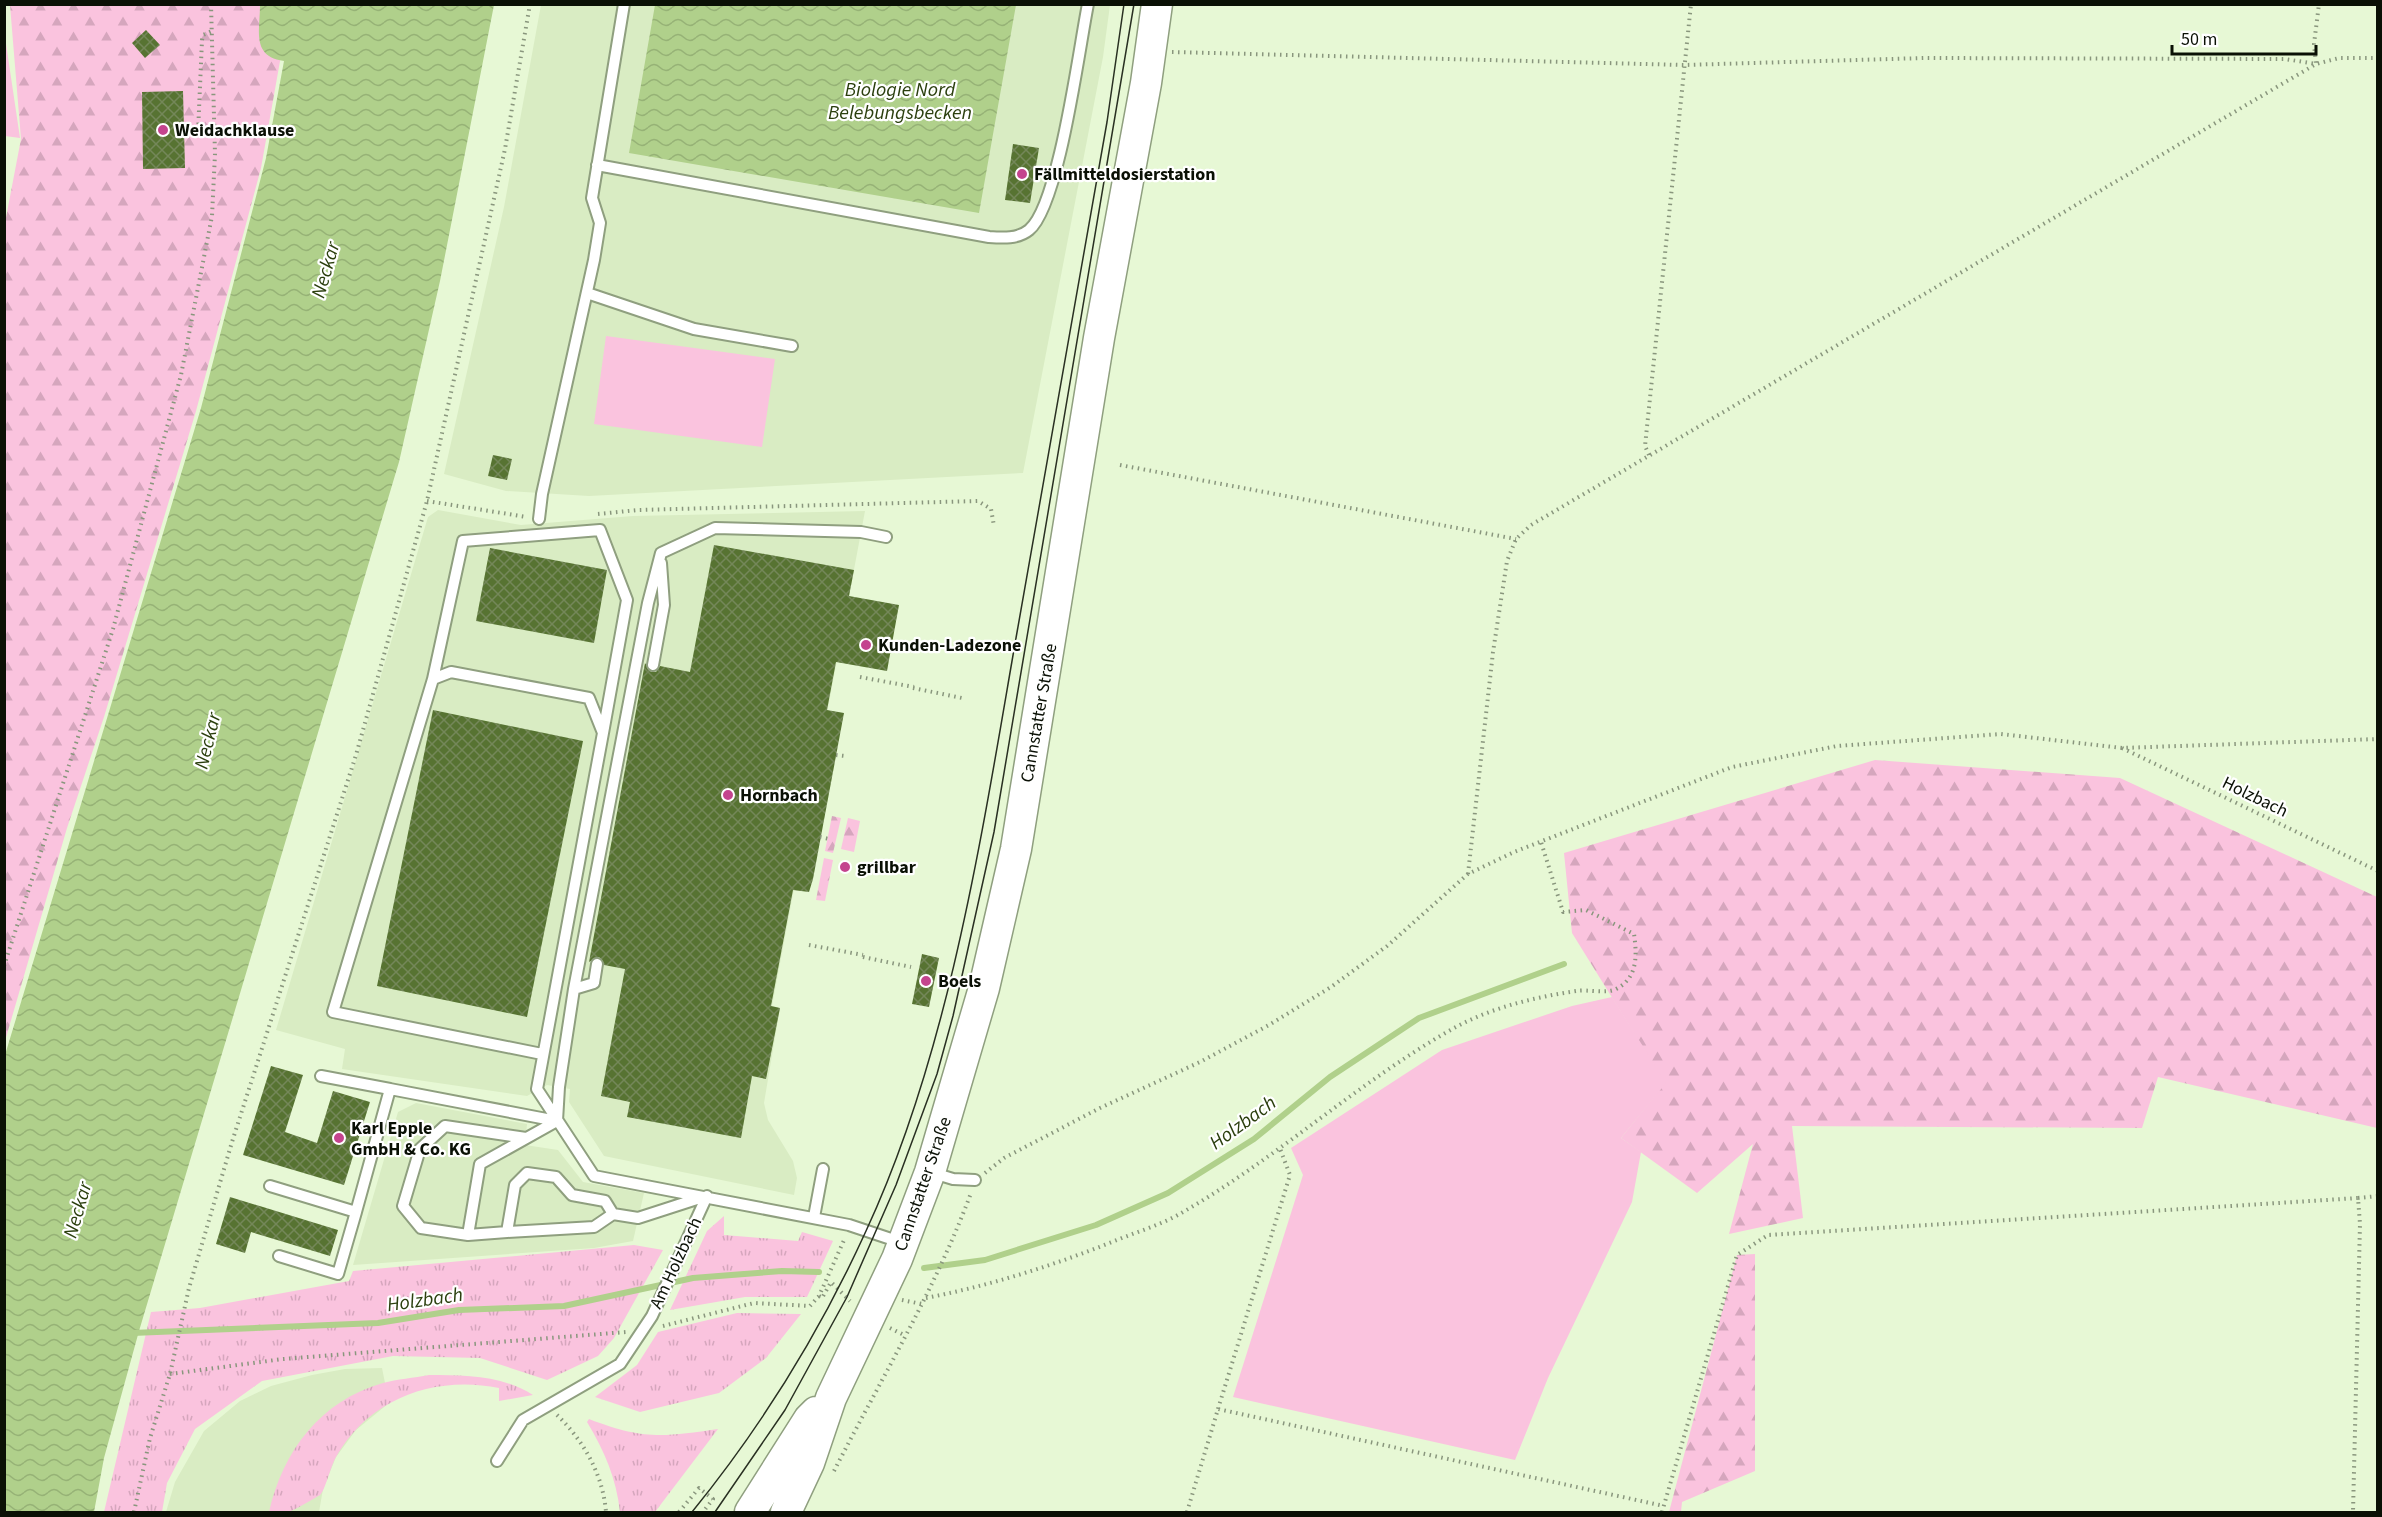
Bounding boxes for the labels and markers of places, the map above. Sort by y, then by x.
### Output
place label: Weidachklause [175,118,294,143]
marker: Weidachklause [156,123,170,137]
place label: Fällmitteldosierstation [1034,162,1215,187]
marker: Fällmitteldosierstation [1015,167,1029,181]
place label: Kunden-Ladezone [878,633,1021,658]
marker: Kunden-Ladezone [859,638,873,652]
place label: Hornbach [740,783,818,808]
marker: Hornbach [721,788,735,802]
place label: grillbar [857,855,917,880]
marker: grillbar [838,860,852,874]
place label: Boels [938,969,981,994]
marker: Boels [919,974,933,988]
place label: Karl Epple GmbH & Co. KG [351,1116,471,1162]
marker: Karl Epple GmbH & Co. KG [332,1131,346,1145]

